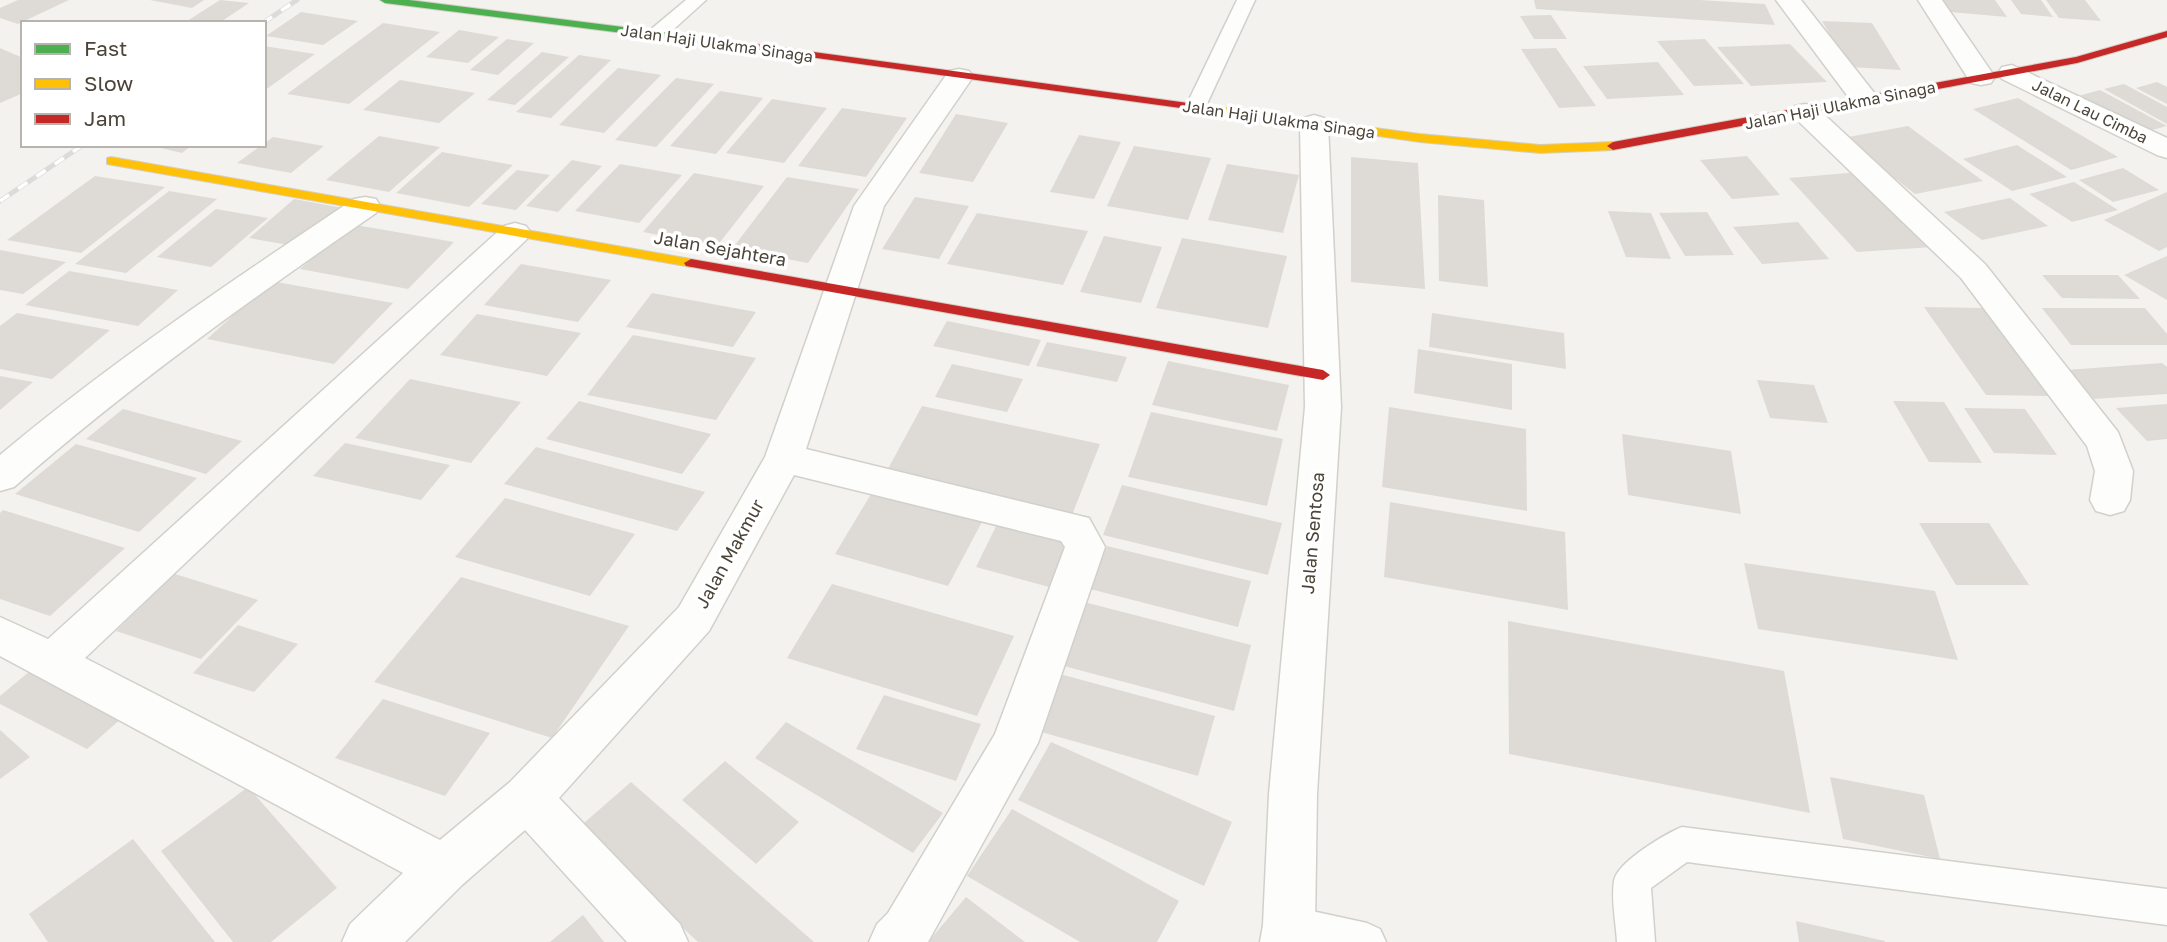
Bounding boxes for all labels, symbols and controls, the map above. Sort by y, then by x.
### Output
street label: Jalan Haji Ulakma Sinaga [620,20,814,66]
legend [21,21,266,147]
text: Fast [84,35,127,61]
text: Slow [84,70,133,96]
street label: Jalan Lau Cimba [2029,74,2151,148]
street label: Jalan Haji Ulakma Sinaga [1743,77,1937,133]
street label: Jalan Haji Ulakma Sinaga [1182,96,1376,142]
text: Jam [84,105,126,131]
street label: Jalan Sejahtera [652,226,788,270]
street label: Jalan Sentosa [1296,471,1328,595]
street label: Jalan Makmur [690,495,768,612]

